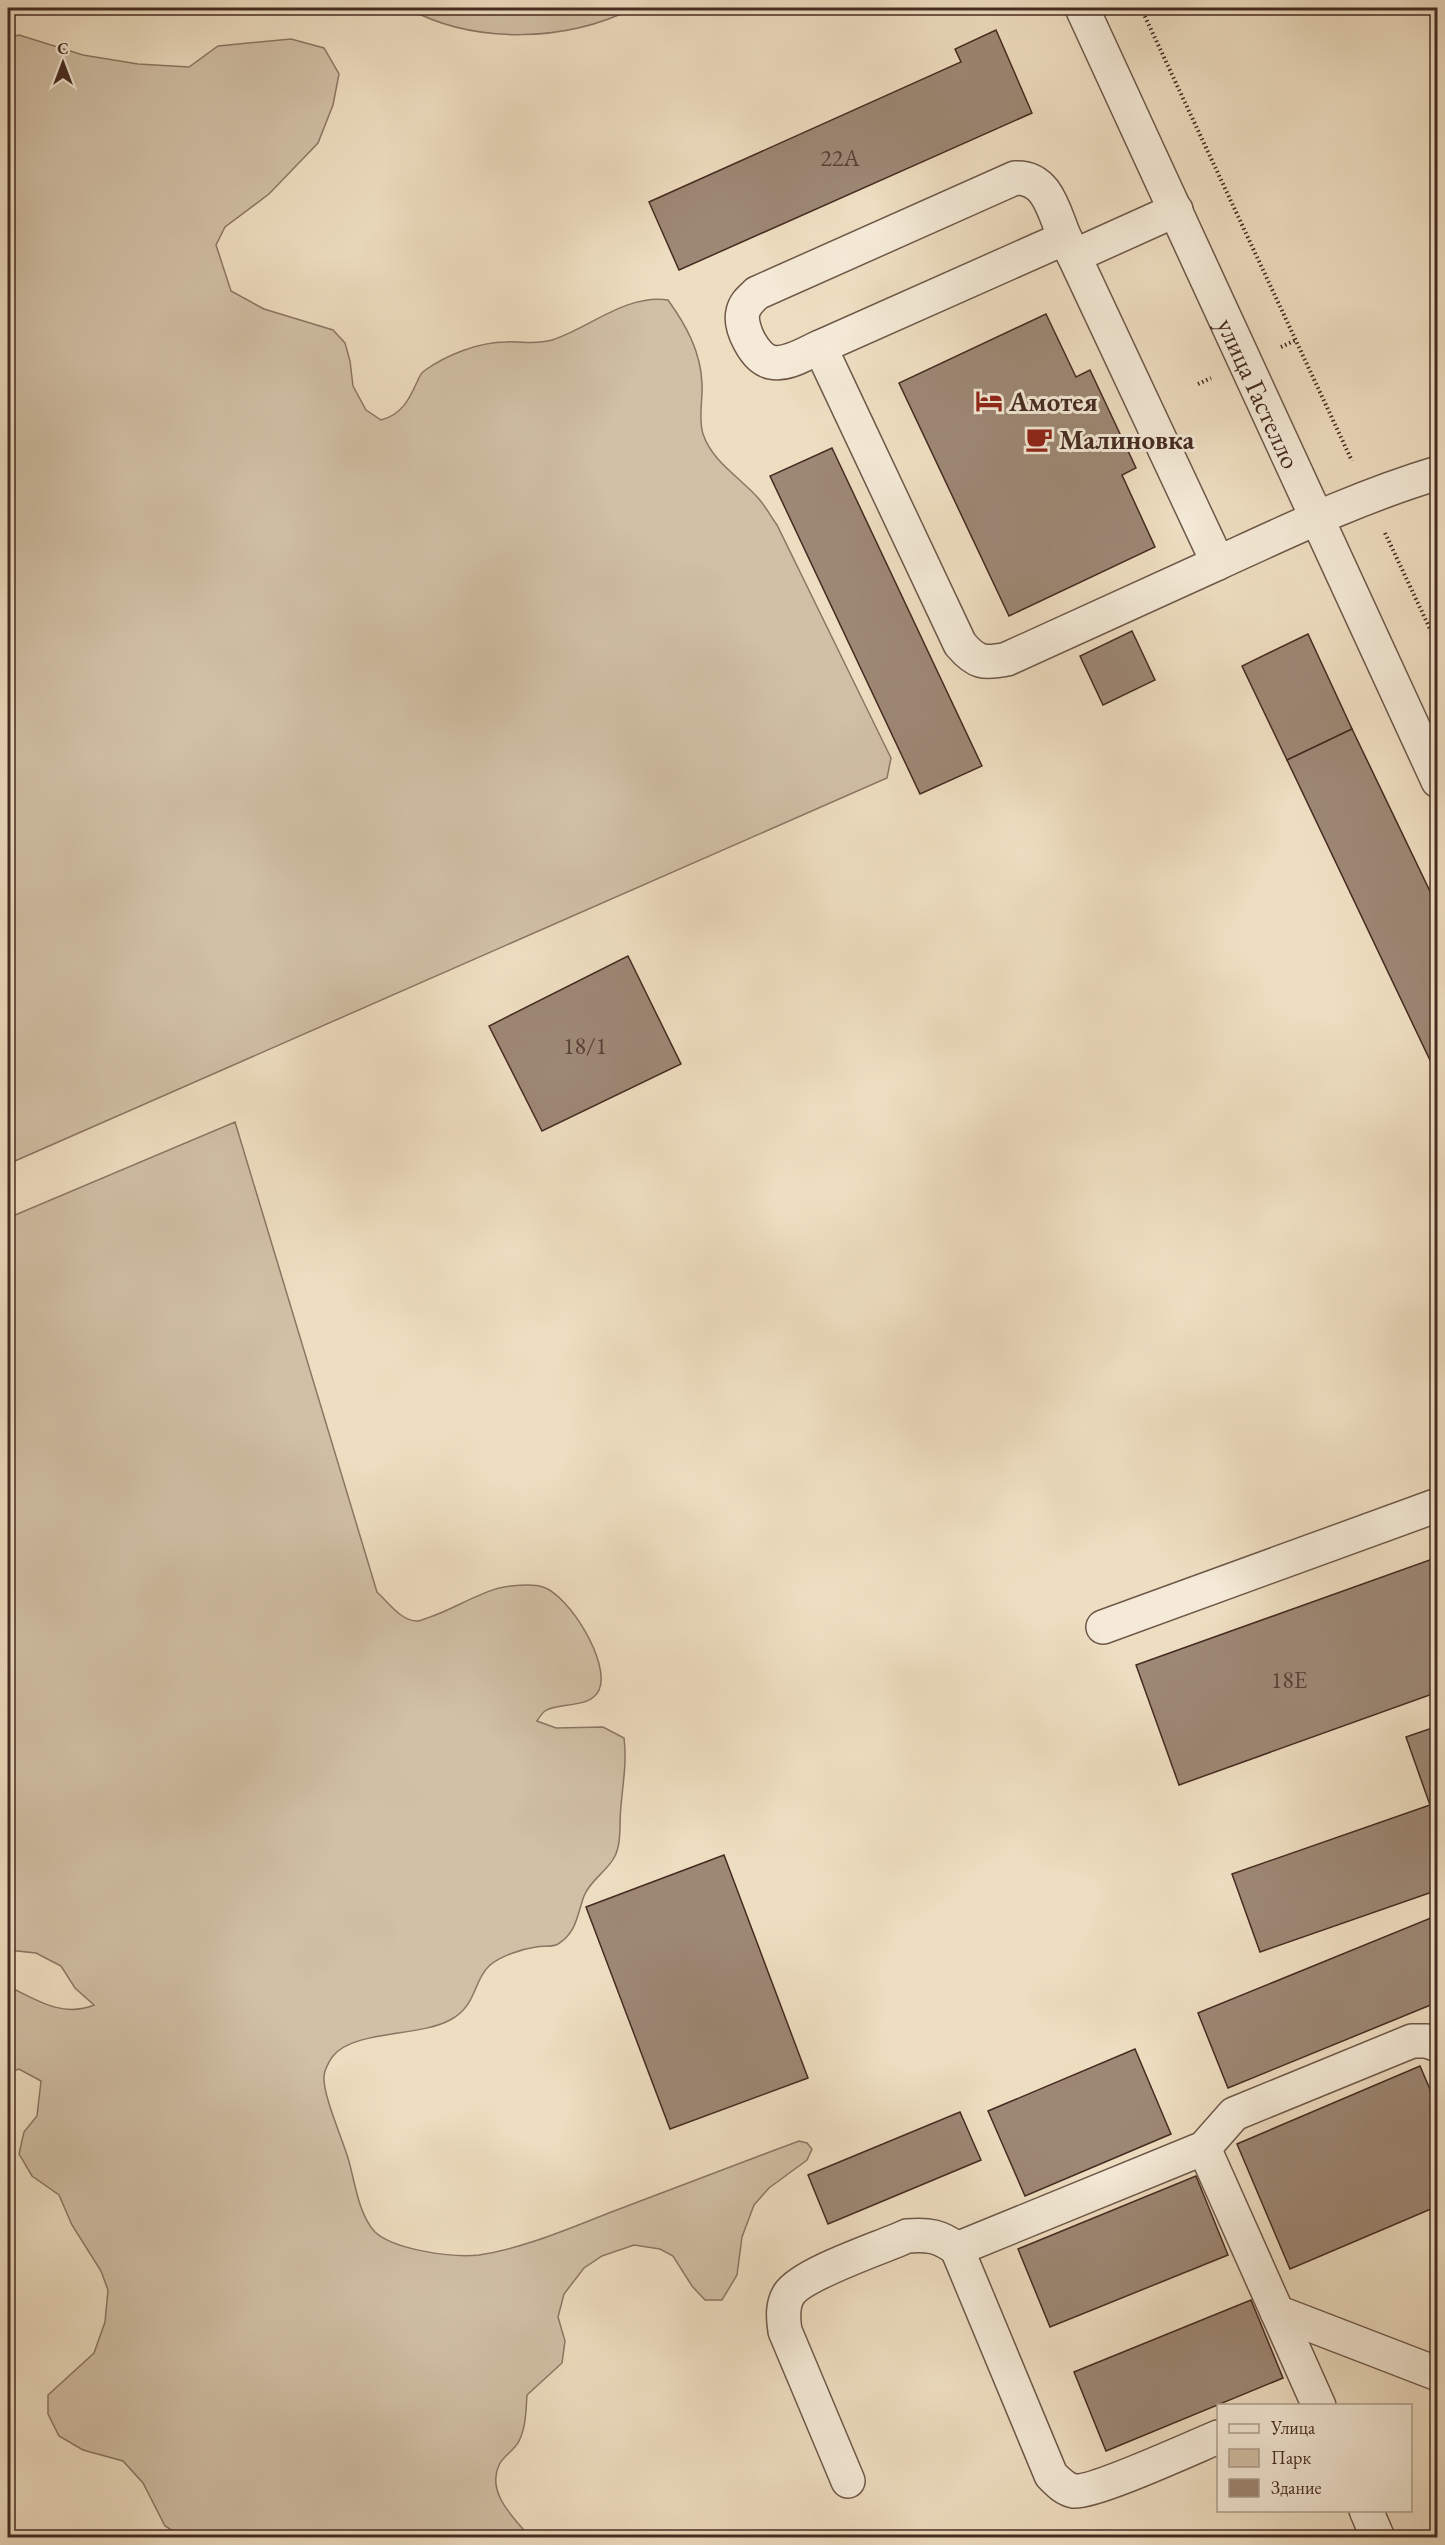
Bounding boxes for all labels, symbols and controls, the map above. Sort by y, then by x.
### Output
north arrow [33,33,93,93]
text: С [57,38,69,59]
house number: 22А [820,142,860,173]
street label: улица Гастелло [1210,312,1309,474]
place label: Амотея [1008,384,1098,419]
hotel icon: Амотея [974,386,1004,416]
place label: Малиновка [1059,422,1195,457]
cafe icon: Малиновка [1024,424,1054,454]
house number: 18/1 [563,1030,607,1061]
house number: 18Е [1271,1664,1307,1695]
legend [1217,2404,1412,2512]
text: Улица [1270,2416,1316,2439]
text: Парк [1271,2446,1311,2469]
text: Здание [1271,2476,1321,2499]

